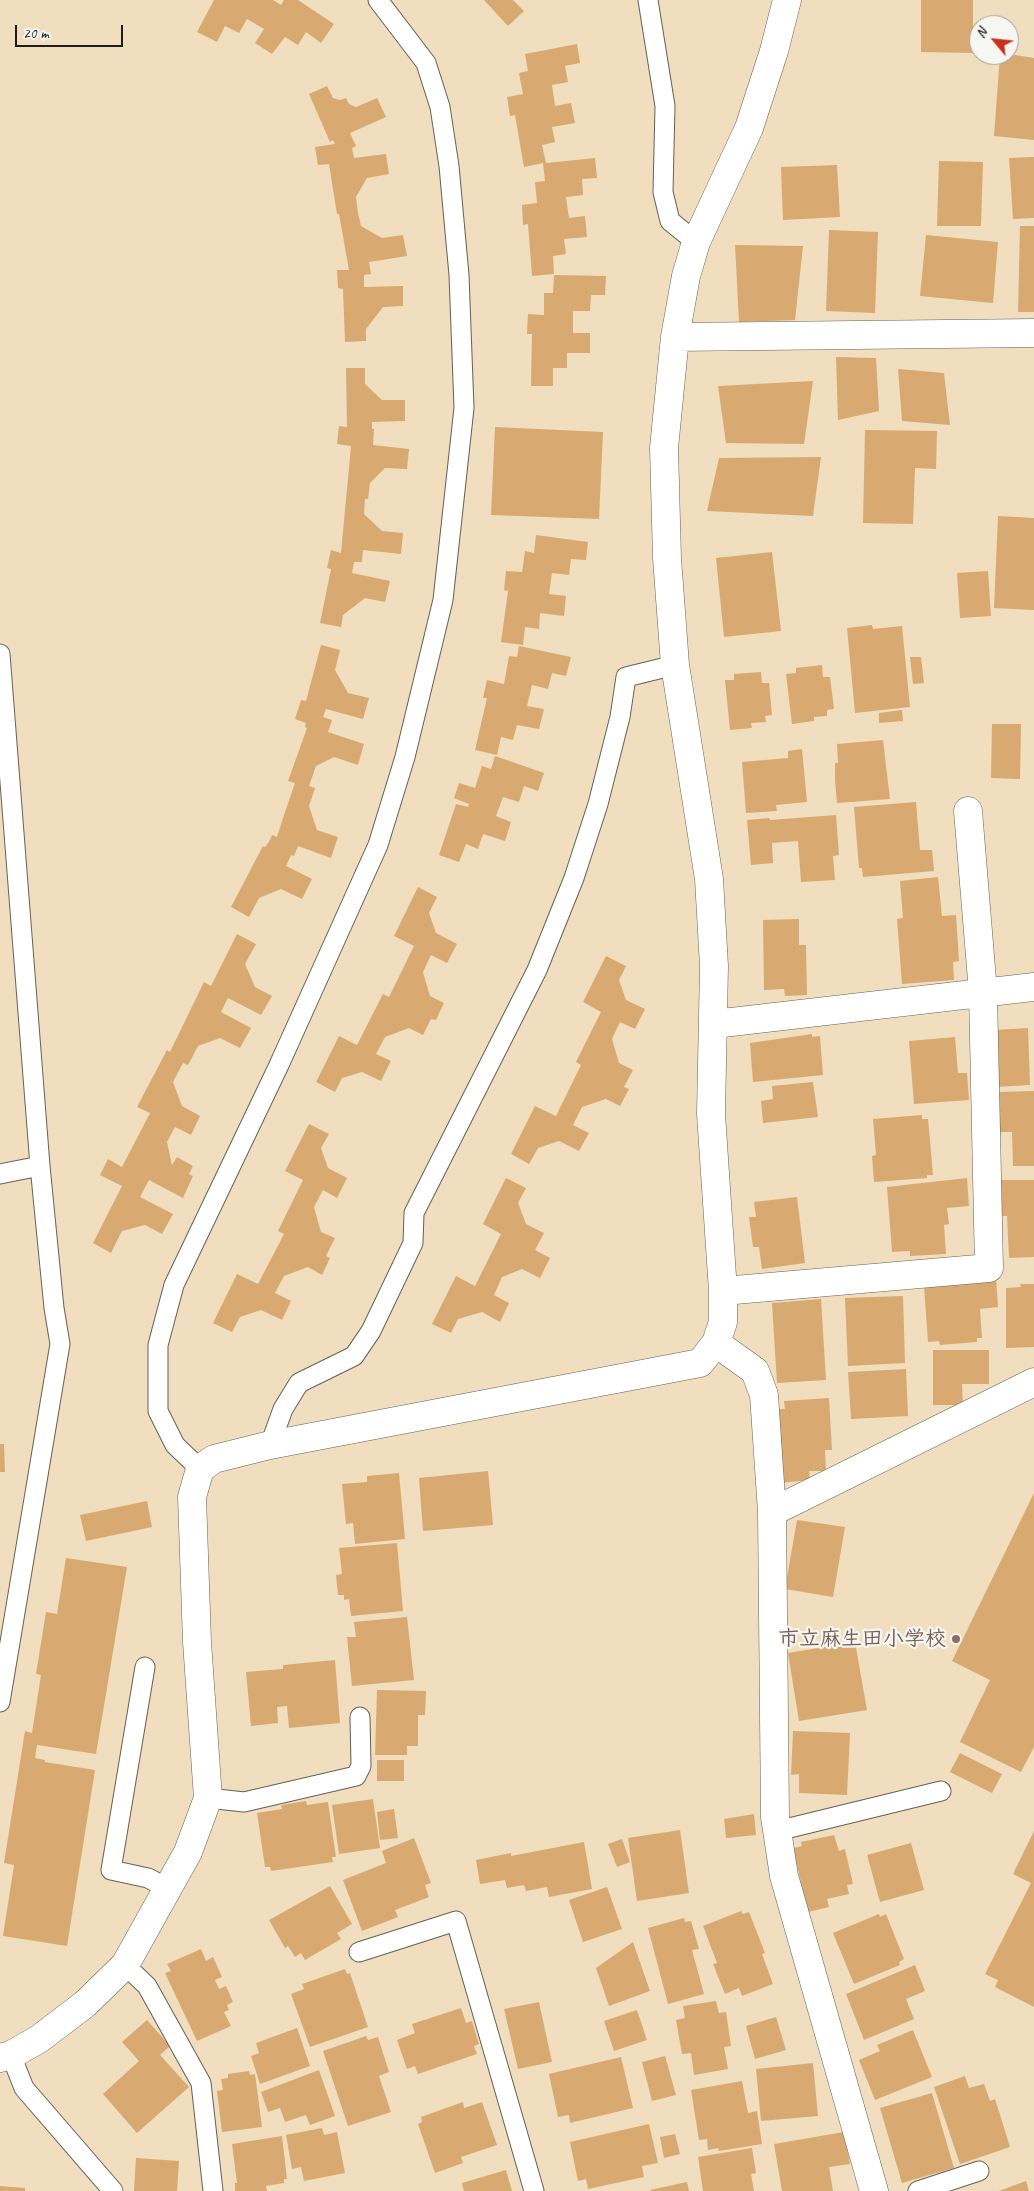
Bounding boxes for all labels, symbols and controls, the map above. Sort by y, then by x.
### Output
scale bar [18,15,125,47]
north arrow [969,15,1019,65]
text: 20 m [23,24,49,43]
text: N [972,25,991,41]
place label: 市立麻生田小学校 [778,1626,946,1652]
marker: 市立麻生田小学校 [950,1633,962,1645]

